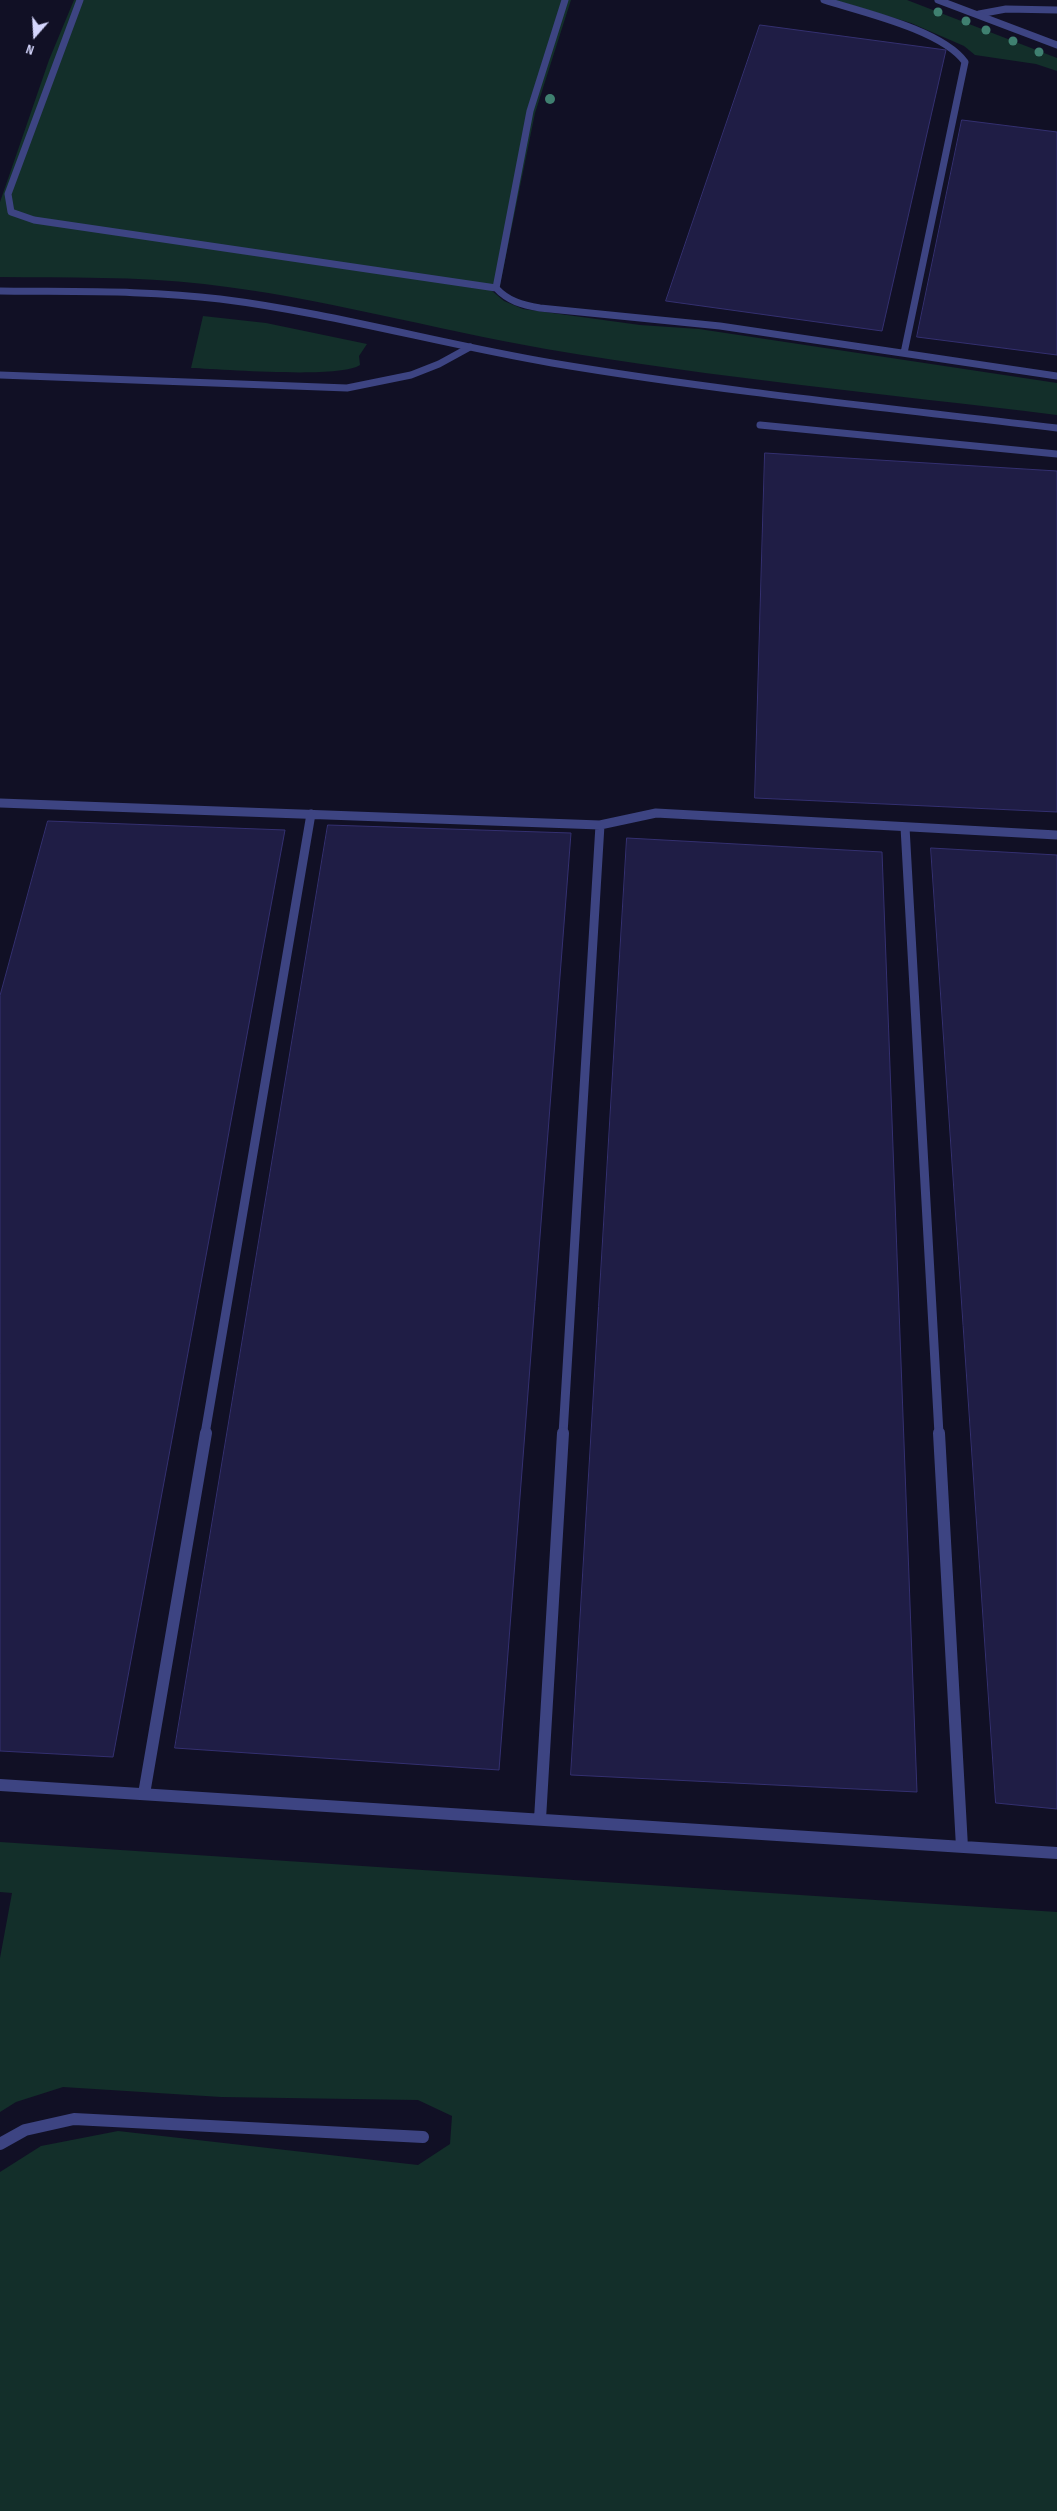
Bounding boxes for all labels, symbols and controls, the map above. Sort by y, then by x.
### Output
north arrow [10,10,60,60]
text: N [24,40,36,59]

